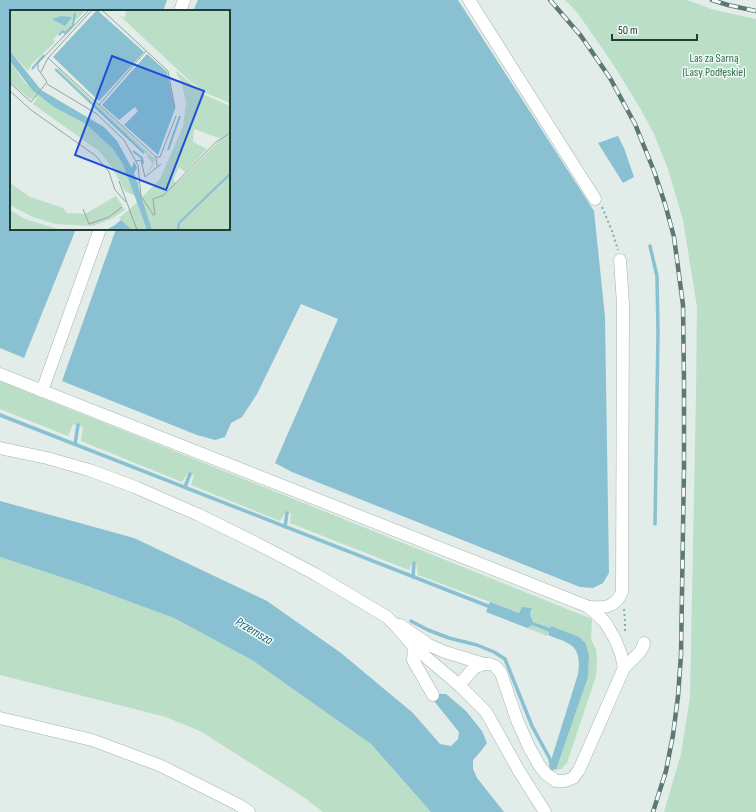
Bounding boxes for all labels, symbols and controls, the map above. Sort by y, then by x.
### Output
inset map [10,10,230,230]
scale bar [612,16,697,42]
text: 50 m [618,23,638,38]
park label: Las za Sarną (Lasy Podłęskie) [682,51,746,80]
water label: Przemsza [232,614,276,649]

